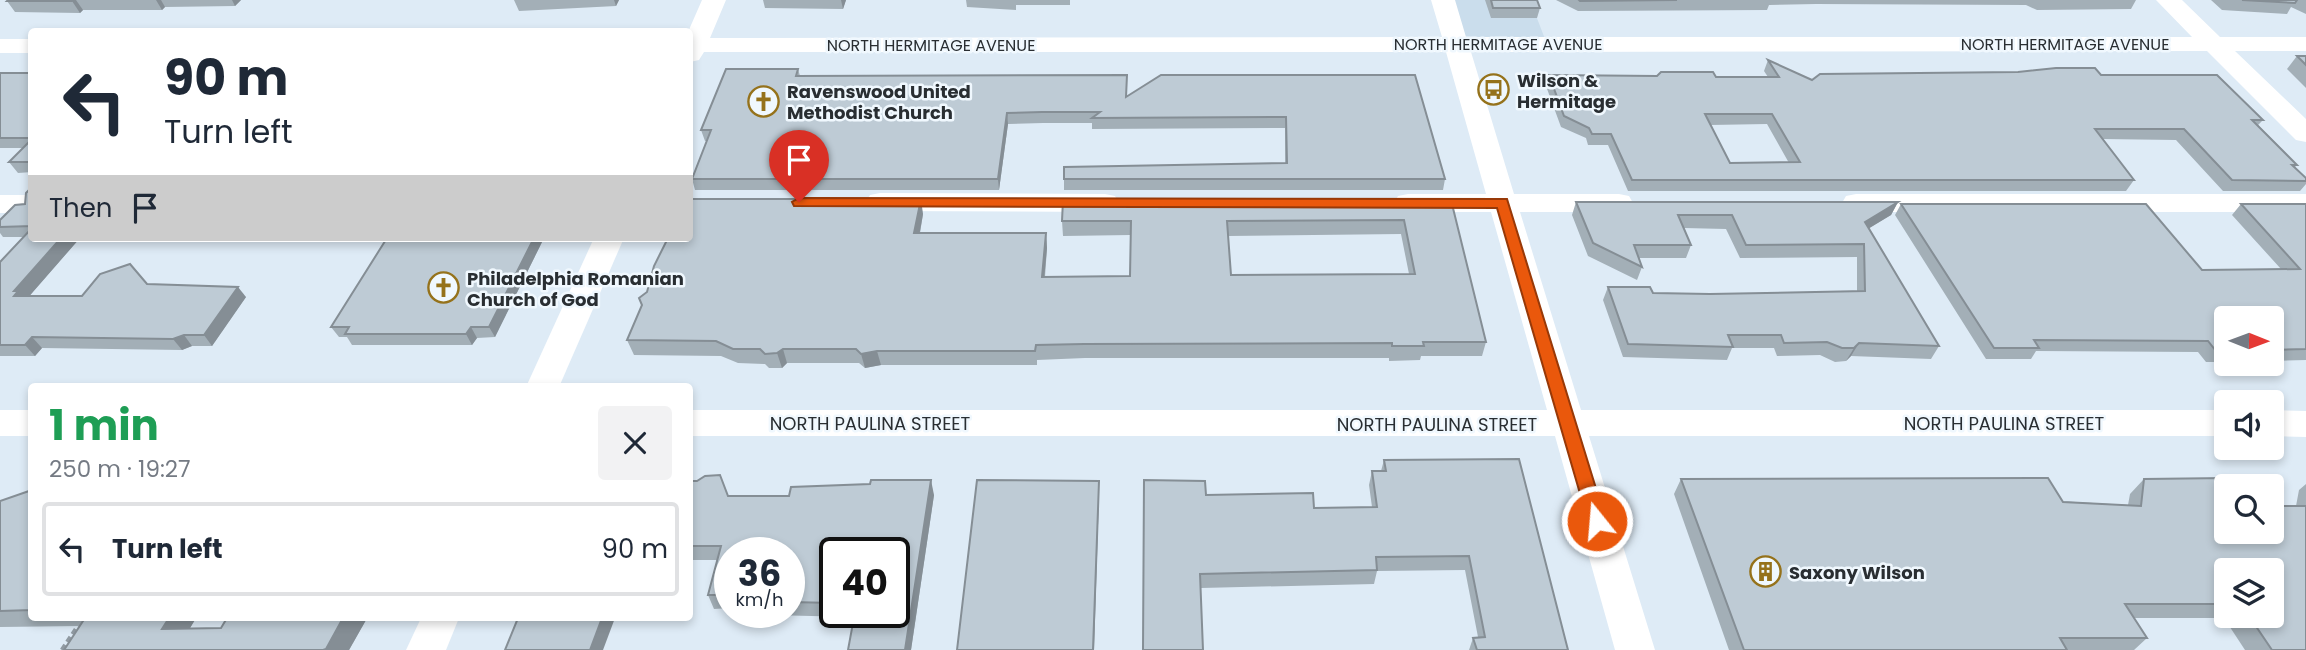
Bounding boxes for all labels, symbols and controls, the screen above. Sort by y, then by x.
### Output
street label: NORTH HERMITAGE AVENUE [1394,33,1602,56]
street label: NORTH HERMITAGE AVENUE [1961,33,2169,56]
street label: NORTH HERMITAGE AVENUE [827,34,1035,57]
text: 90 m [164,44,288,112]
icon: left [49,56,140,147]
place label: Wilson & Hermitage [1517,68,1616,114]
bus stop icon: Wilson & Hermitage [1477,73,1511,107]
place label: Ravenswood United Methodist Church [787,79,971,125]
church icon: Ravenswood United Methodist Church [747,84,781,118]
text: Turn left [164,109,293,154]
pin [769,130,829,202]
icon: arrive [780,141,818,179]
icon: arrive [126,189,164,227]
text: Then [49,190,112,226]
place label: Philadelphia Romanian Church of God [467,266,684,312]
church icon: Philadelphia Romanian Church of God [427,271,461,305]
north arrow [2214,306,2284,376]
map controls [2214,306,2284,628]
button: sound [2214,390,2284,460]
text: 1 min [49,396,159,455]
button: close [598,406,672,480]
street label: NORTH PAULINA STREET [770,411,971,436]
street label: NORTH PAULINA STREET [1904,411,2105,436]
street label: NORTH PAULINA STREET [1337,412,1538,437]
text: 250 m · 19:27 [49,453,191,485]
button: search [2214,474,2284,544]
position arrow [1560,484,1634,558]
icon: left [53,530,91,568]
text: Turn left [112,531,223,567]
text: 90 m [602,531,668,567]
speed limit sign: 40 [819,537,910,628]
text: 36 [738,549,781,598]
building icon: Saxony Wilson [1749,555,1783,589]
button: layers [2214,558,2284,628]
place label: Saxony Wilson [1789,560,1925,585]
text: km/h [736,587,783,612]

